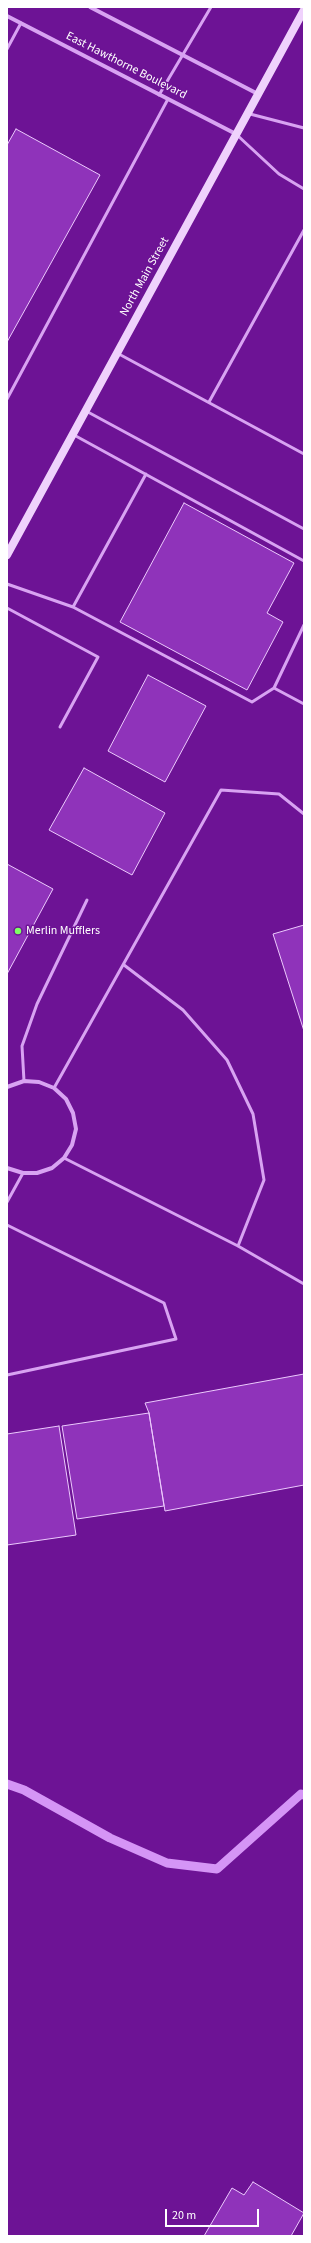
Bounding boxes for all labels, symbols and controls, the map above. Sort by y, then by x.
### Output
street label: East Hawthorne Boulevard [63,29,189,103]
street label: North Main Street [117,235,173,319]
place label: Merlin Mufflers [26,924,100,938]
marker: Merlin Mufflers [13,926,23,936]
scale bar [167,2201,261,2227]
text: 20 m [172,2207,196,2224]

